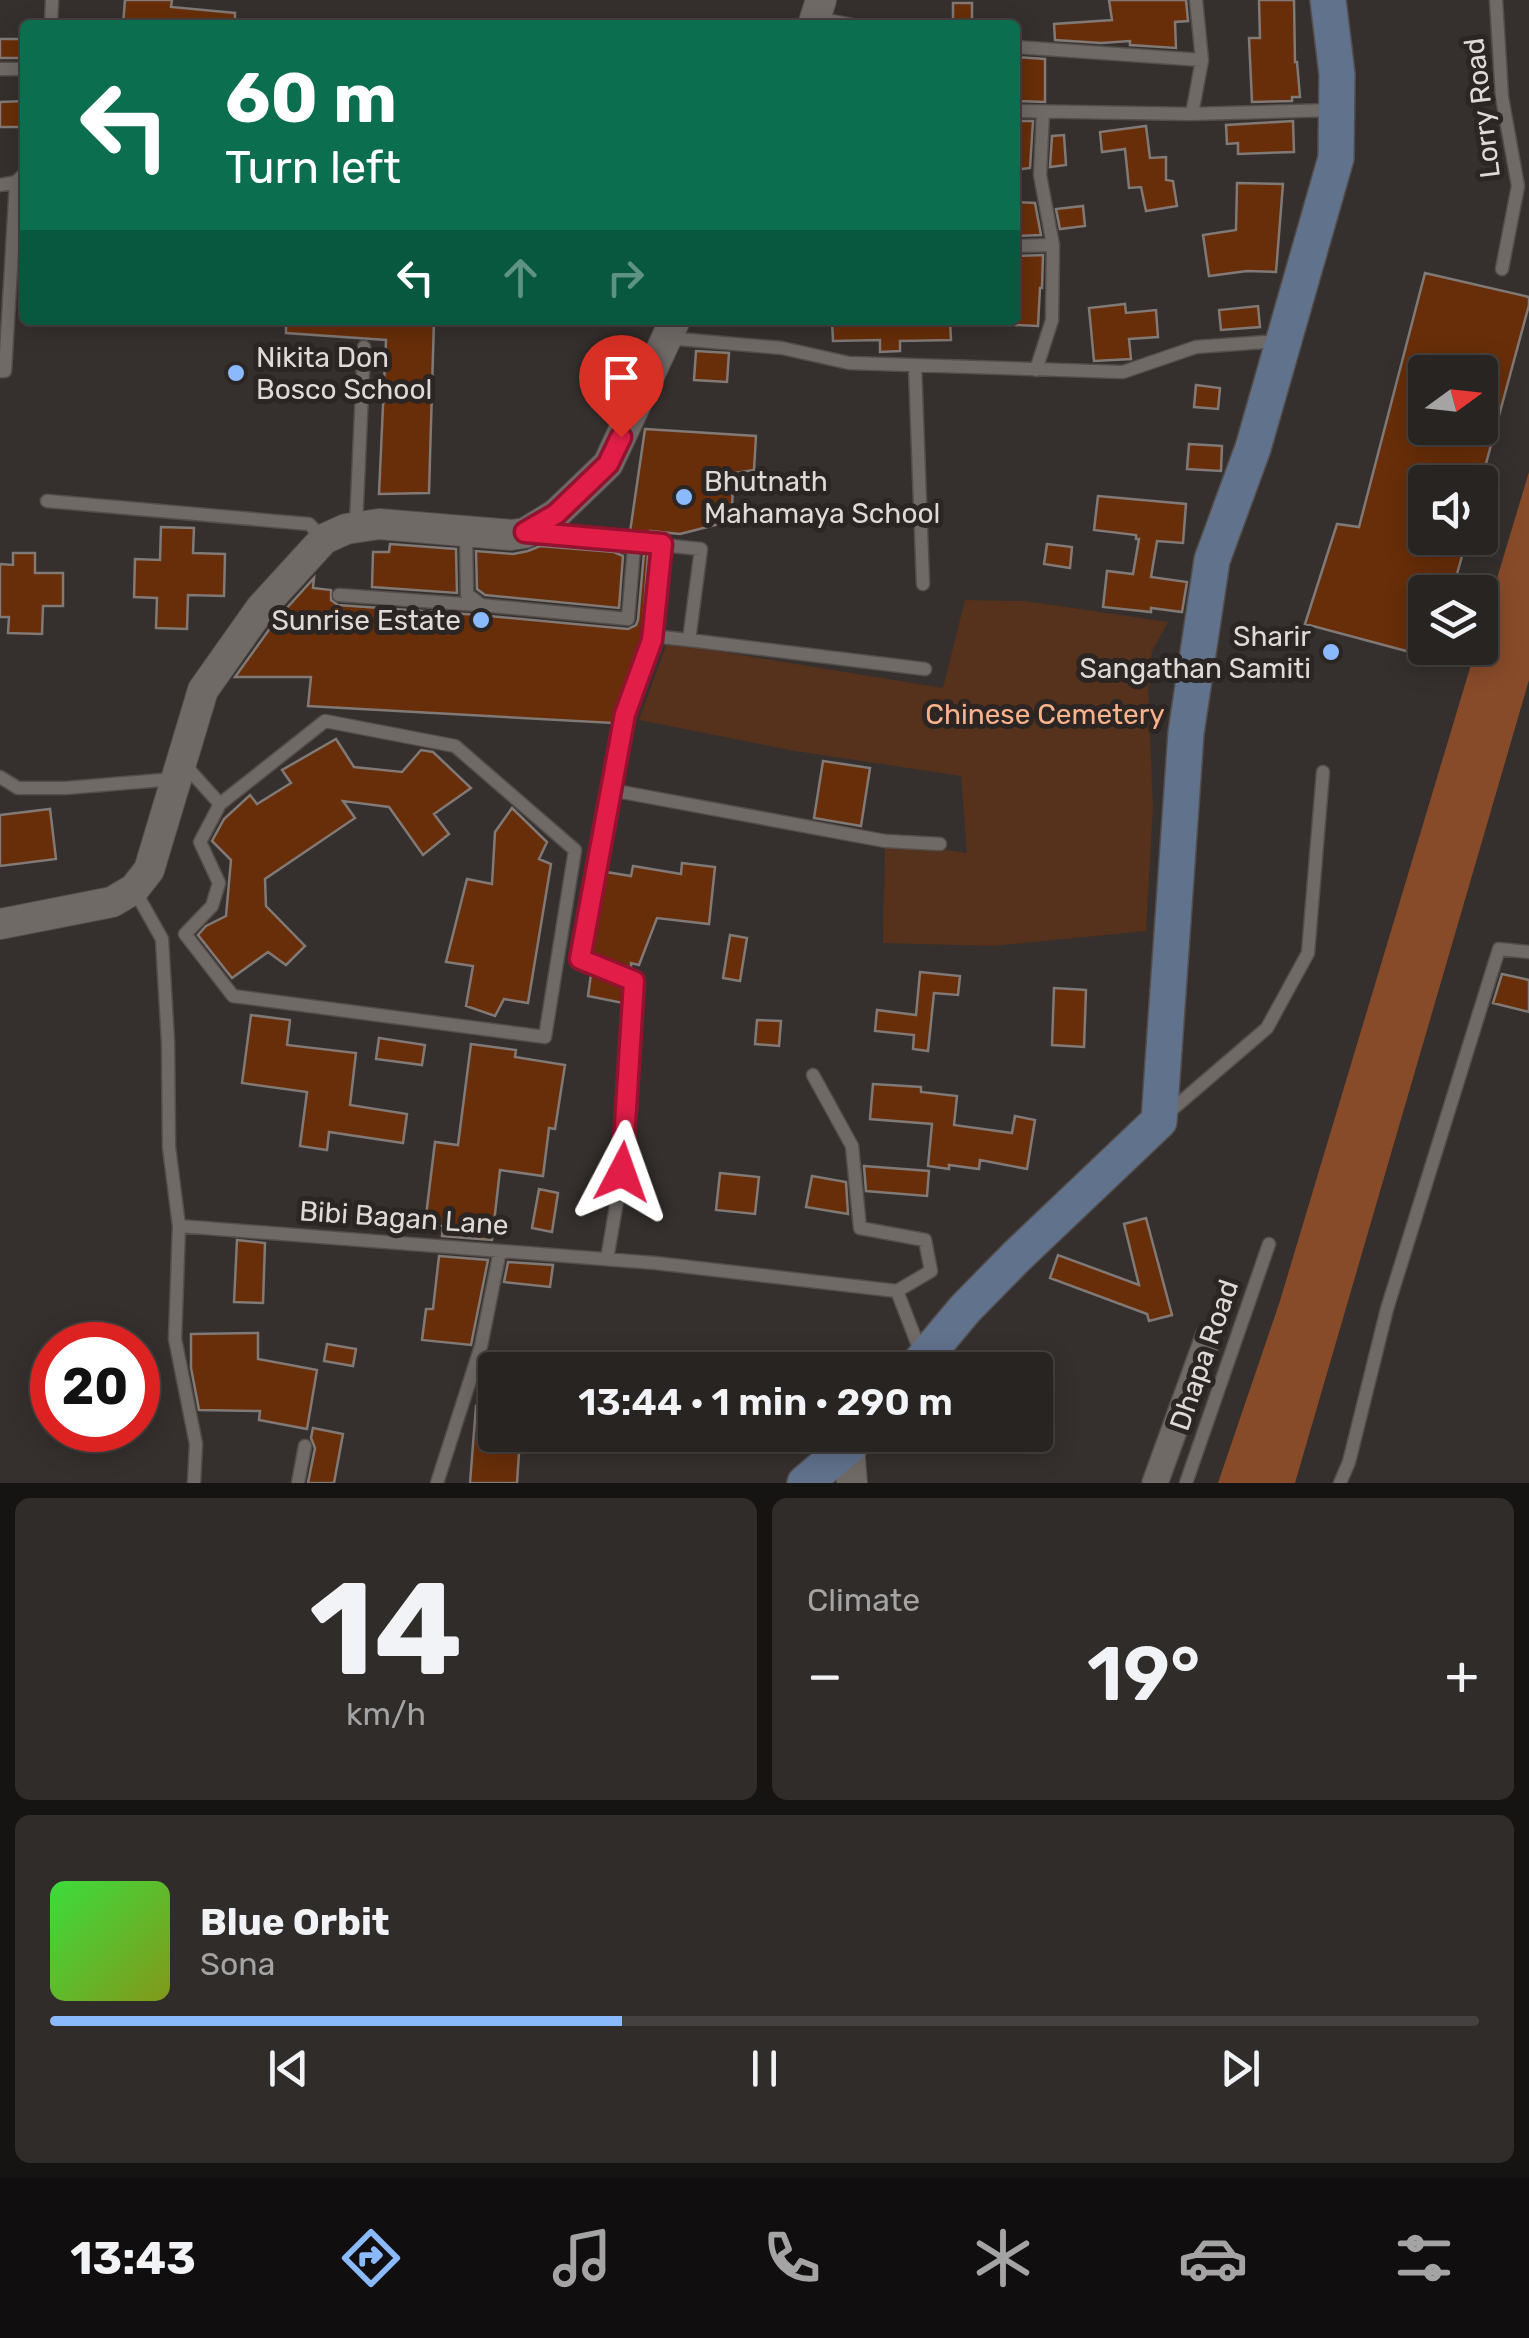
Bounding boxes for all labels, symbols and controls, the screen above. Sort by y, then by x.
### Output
street label: Lorry Road [1457,36,1507,180]
text: 60 m [225,57,397,140]
icon: left [60,60,190,190]
text: Turn left [225,141,401,194]
icon: left [388,250,443,305]
icon: ahead [493,250,548,305]
icon: right [598,250,653,305]
pin [579,335,664,438]
place label: Nikita Don Bosco School [256,341,432,406]
icon: arrive [594,350,649,405]
north arrow [1408,355,1498,445]
map controls [1408,355,1498,665]
marker: Nikita Don Bosco School [225,362,247,384]
place label: Bhutnath Mahamaya School [704,465,940,530]
button: sound [1408,465,1498,555]
marker: Bhutnath Mahamaya School [673,486,695,508]
button: layers [1408,575,1498,665]
place label: Sunrise Estate [271,604,461,637]
marker: Sunrise Estate [470,609,492,631]
place label: Sharir Sangathan Samiti [1080,620,1311,685]
marker: Sharir Sangathan Samiti [1320,641,1342,663]
park label: Chinese Cemetery [925,698,1165,731]
position arrow [570,1120,674,1224]
street label: Bibi Bagan Lane [298,1194,510,1242]
street label: Dhapa Road [1163,1275,1245,1435]
speed limit sign: 20 [30,1322,160,1452]
text: 13:44 · 1 min · 290 m [578,1379,953,1425]
text: 14 [309,1552,463,1707]
text: Climate [807,1581,920,1619]
text: 19° [1087,1630,1200,1719]
text: − [807,1643,843,1708]
text: + [1445,1643,1479,1708]
text: km/h [346,1695,426,1733]
text: Blue Orbit [200,1899,390,1945]
text: Sona [200,1945,275,1983]
icon: previous [261,2041,316,2096]
icon: pause [737,2041,792,2096]
icon: next [1213,2041,1268,2096]
icon: directions [336,2223,406,2293]
icon: music [547,2223,617,2293]
icon: phone [757,2223,827,2293]
icon: climate [968,2223,1038,2293]
icon: car [1178,2223,1248,2293]
icon: filters [1389,2223,1459,2293]
text: 13:43 [70,2232,196,2285]

